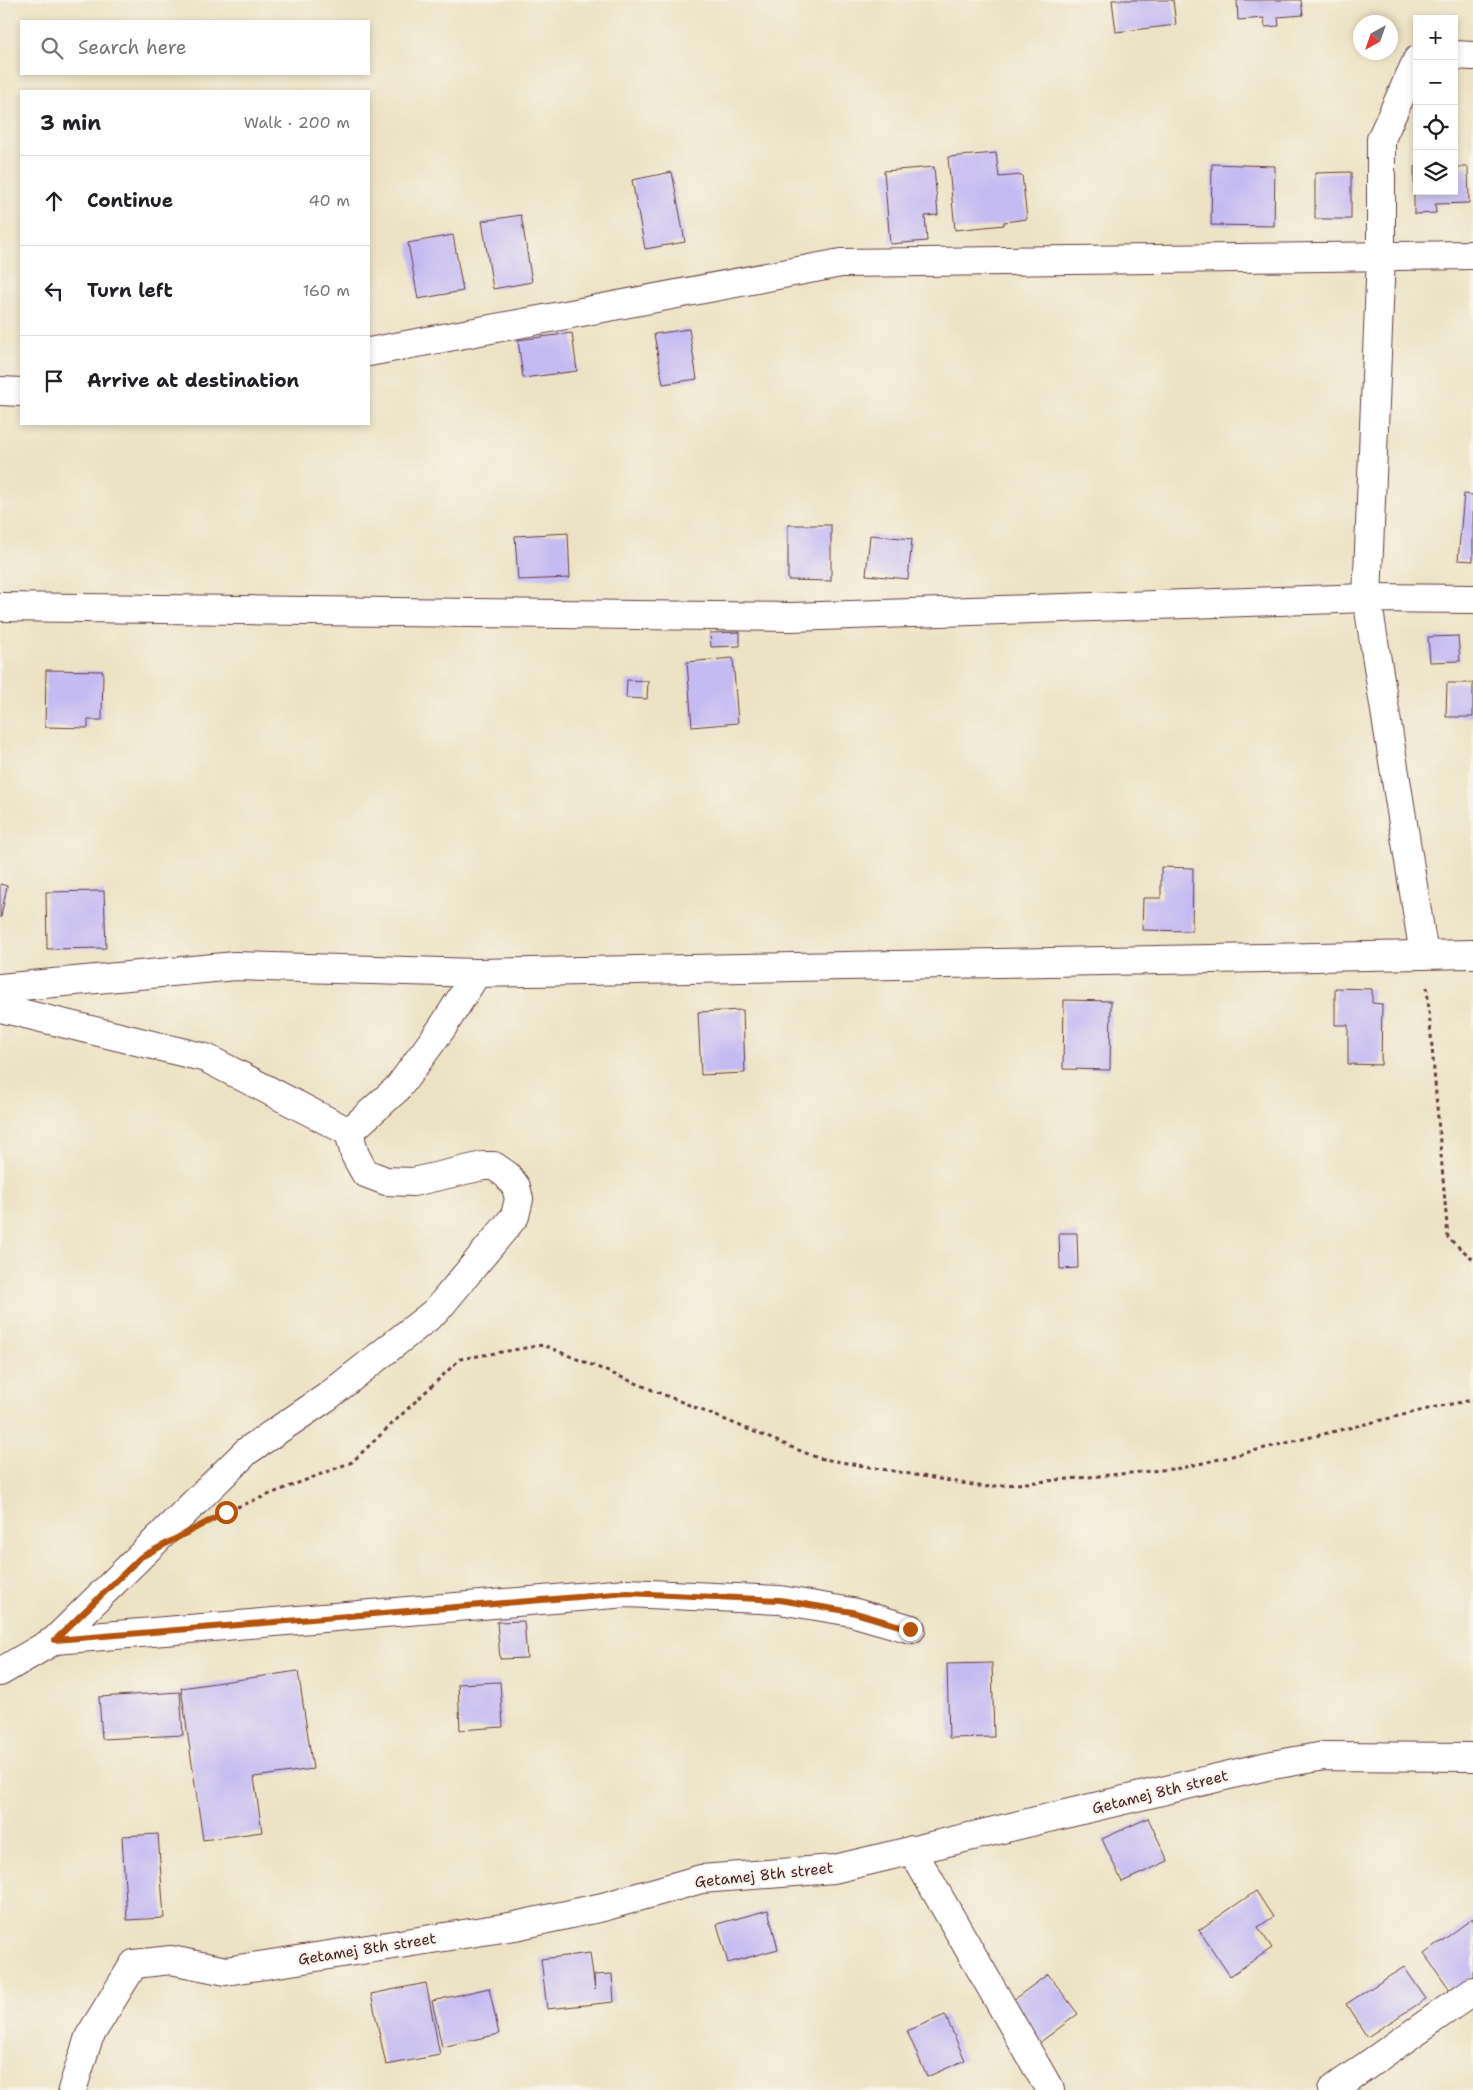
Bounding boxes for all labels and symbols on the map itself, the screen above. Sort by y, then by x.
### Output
north arrow [1353,15,1398,60]
route start [215,1501,238,1524]
route end [899,1618,922,1641]
street label: Getamej 8th street [1090,1765,1230,1819]
street label: Getamej 8th street [694,1858,834,1892]
street label: Getamej 8th street [297,1928,437,1970]

